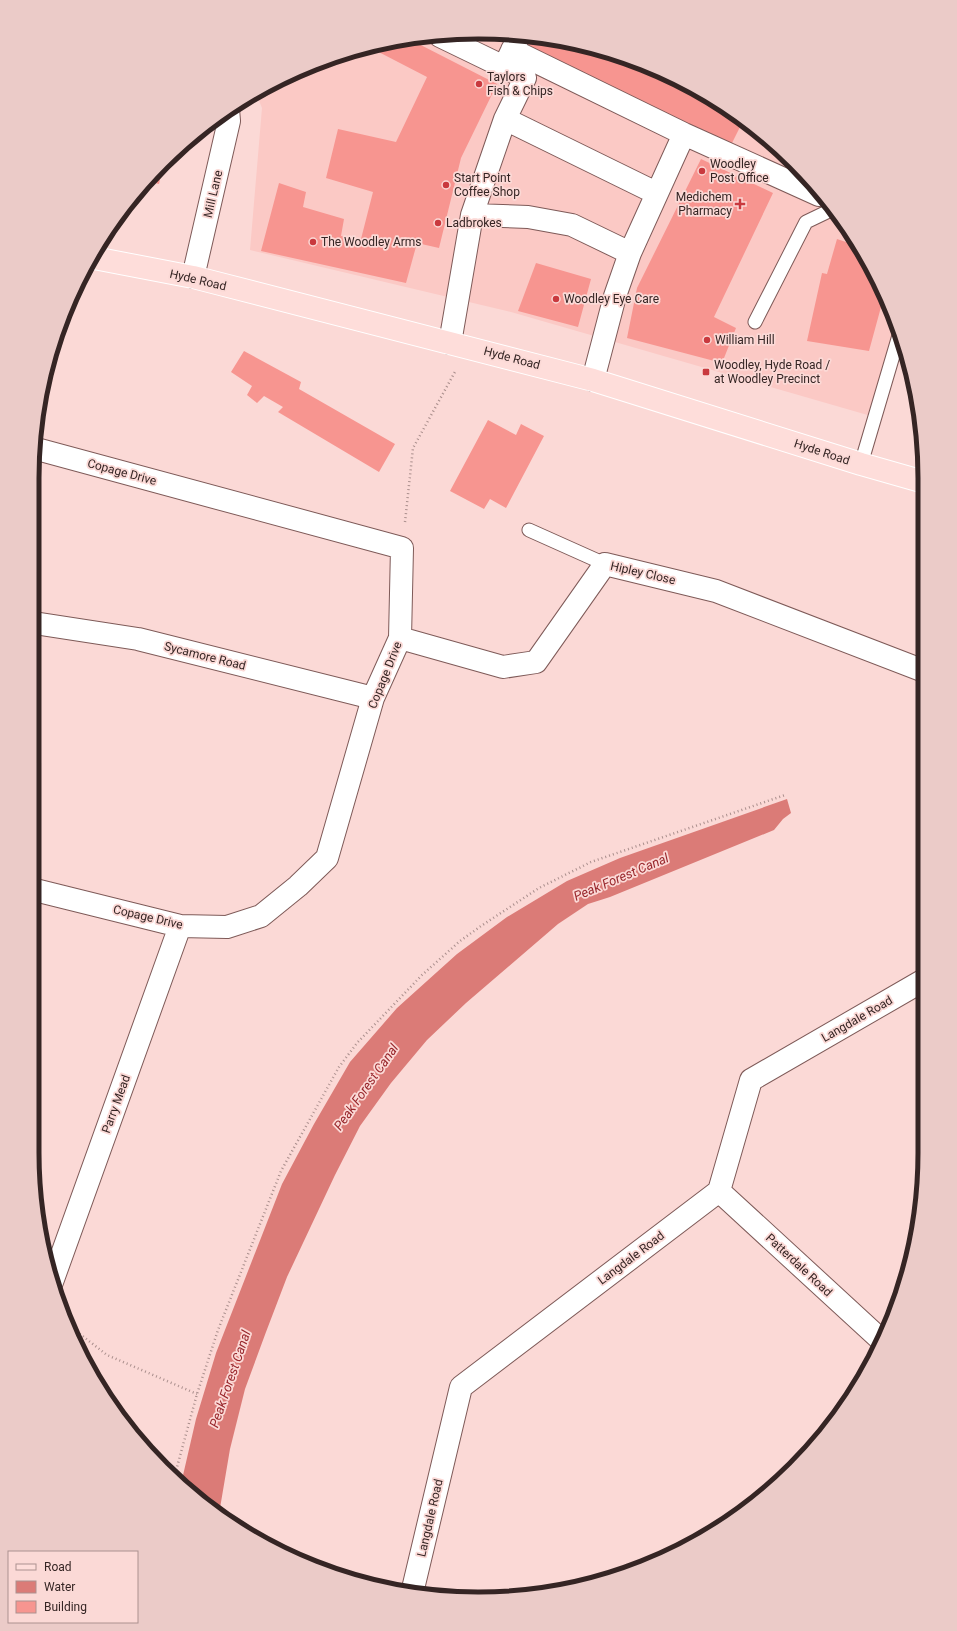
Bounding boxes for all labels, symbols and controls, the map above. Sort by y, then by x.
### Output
place label: Taylors Fish & Chips [487,70,553,98]
marker: Taylors Fish & Chips [474,79,484,89]
place label: Woodley Post Office [710,157,769,185]
marker: Woodley Post Office [697,166,707,176]
street label: Mill Lane [201,169,225,219]
place label: Start Point Coffee Shop [454,171,520,199]
marker: Start Point Coffee Shop [441,180,451,190]
place label: Medichem Pharmacy [676,190,732,218]
marker: Medichem Pharmacy [735,199,745,209]
place label: Ladbrokes [446,216,502,230]
marker: Ladbrokes [433,218,443,228]
place label: The Woodley Arms [321,235,422,249]
marker: The Woodley Arms [308,237,318,247]
street label: Hyde Road [168,267,228,293]
place label: Woodley Eye Care [564,292,659,306]
marker: Woodley Eye Care [551,294,561,304]
place label: William Hill [715,333,775,347]
marker: William Hill [702,335,712,345]
street label: Hyde Road [482,344,542,372]
place label: Woodley, Hyde Road / at Woodley Precinct [714,358,830,386]
marker: Woodley, Hyde Road / at Woodley Precinct [701,367,711,377]
street label: Hyde Road [792,436,852,468]
street label: Copage Drive [86,456,158,488]
street label: Hipley Close [609,559,677,587]
street label: Sycamore Road [163,639,247,673]
street label: Copage Drive [365,639,405,711]
water label: Peak Forest Canal [571,850,672,904]
street label: Copage Drive [112,902,184,932]
street label: Langdale Road [819,993,895,1045]
water label: Peak Forest Canal [331,1040,402,1133]
street label: Parry Mead [99,1073,133,1135]
street label: Langdale Road [595,1229,667,1287]
street label: Patterdale Road [763,1231,835,1299]
water label: Peak Forest Canal [206,1328,254,1430]
street label: Langdale Road [414,1478,446,1558]
legend [8,1551,138,1623]
text: Road [44,1560,72,1574]
text: Water [44,1580,75,1594]
text: Building [44,1600,87,1614]

